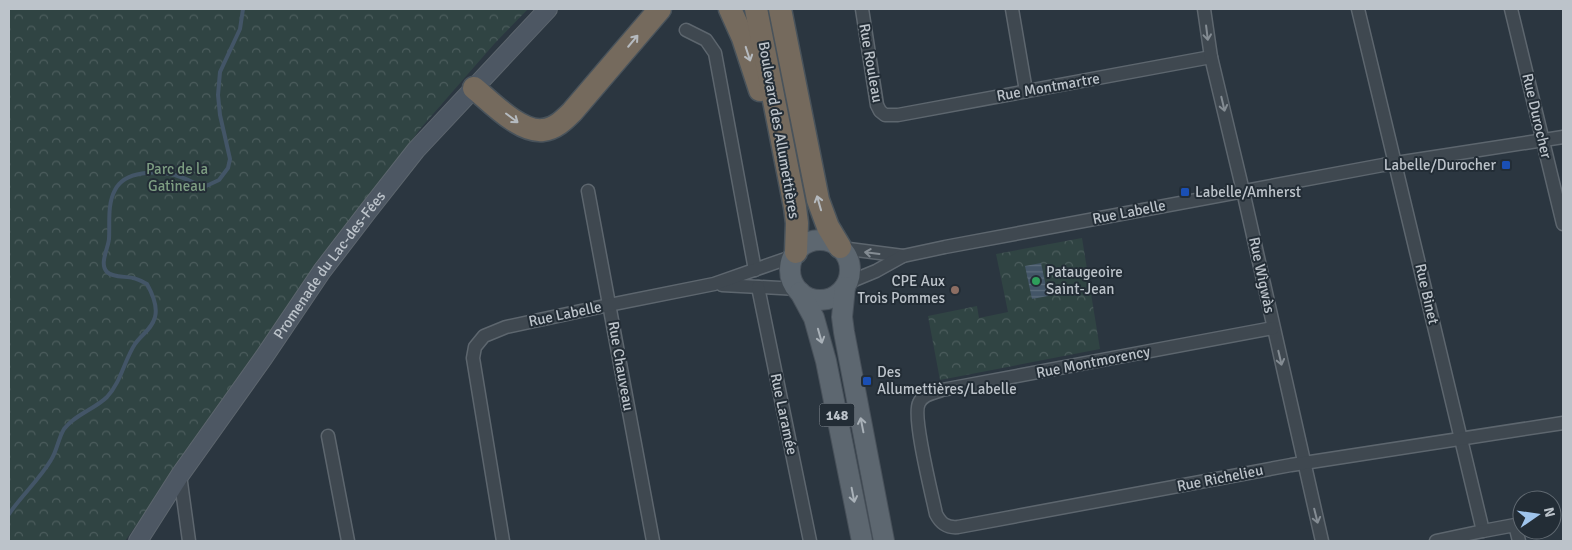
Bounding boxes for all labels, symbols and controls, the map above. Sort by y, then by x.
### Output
street label: Rue Rouleau [855,22,887,104]
one-way arrow [1202,25,1212,41]
one-way arrow [627,35,638,48]
street label: Boulevard des Allumettières [755,40,804,220]
one-way arrow [744,46,754,62]
street label: Rue Montmartre [995,69,1101,105]
street label: Rue Durocher [1518,72,1556,161]
one-way arrow [1219,96,1228,112]
one-way arrow [505,113,519,123]
place label: Labelle/Durocher [1384,156,1496,174]
marker: Labelle/Durocher [1500,159,1512,171]
park label: Parc de la Gatineau [146,160,208,195]
place label: Labelle/Amherst [1195,183,1301,201]
marker: Labelle/Amherst [1179,186,1191,198]
street label: Promenade du Lac-des-Fées [270,187,390,342]
one-way arrow [814,196,824,212]
street label: Rue Labelle [1091,196,1167,228]
street label: Rue Wìgwàs [1245,235,1279,315]
one-way arrow [864,247,880,257]
street label: Rue Binet [1411,262,1443,326]
place label: Pataugeoire Saint-Jean [1046,263,1123,298]
place label: CPE Aux Trois Pommes [858,272,945,307]
marker: Pataugeoire Saint-Jean [1030,275,1042,287]
marker: CPE Aux Trois Pommes [949,284,961,296]
street label: Rue Labelle [527,297,603,331]
street label: Rue Chauveau [604,320,638,412]
one-way arrow [815,328,825,344]
street label: Rue Montmorency [1034,342,1152,382]
one-way arrow [1276,350,1285,366]
place label: Des Allumettières/Labelle [877,363,1017,398]
street label: Rue Laramée [767,372,801,456]
marker: Des Allumettières/Labelle [861,375,873,387]
road number: 148 [820,404,854,426]
one-way arrow [856,417,866,433]
street label: Rue Richelieu [1175,461,1265,495]
one-way arrow [848,487,858,503]
north arrow [1512,490,1562,540]
text: N [1540,506,1559,519]
one-way arrow [1312,508,1321,524]

